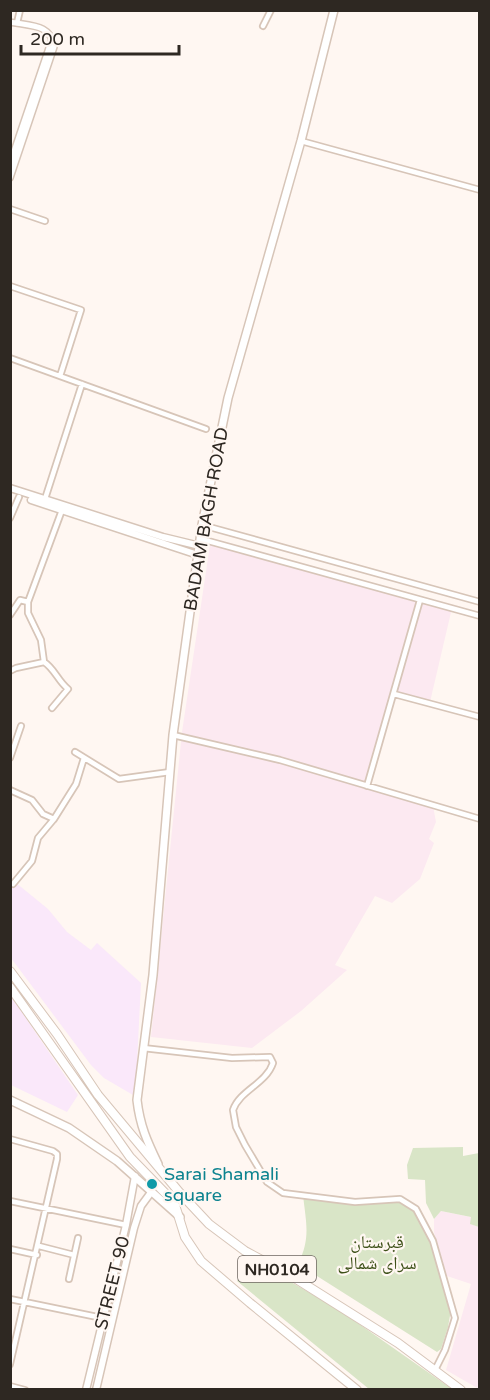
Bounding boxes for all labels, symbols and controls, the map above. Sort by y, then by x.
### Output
scale bar [21,18,178,56]
text: 200 m [30,28,85,50]
street label: BADAM BAGH ROAD [179,425,233,613]
place label: Sarai Shamali square [164,1163,279,1206]
marker: Sarai Shamali square [145,1177,159,1191]
park label: قبرستان سرای شمالی [337,1231,417,1274]
street label: STREET 90 [90,1234,134,1332]
road number: NH0104 [238,1256,316,1282]

